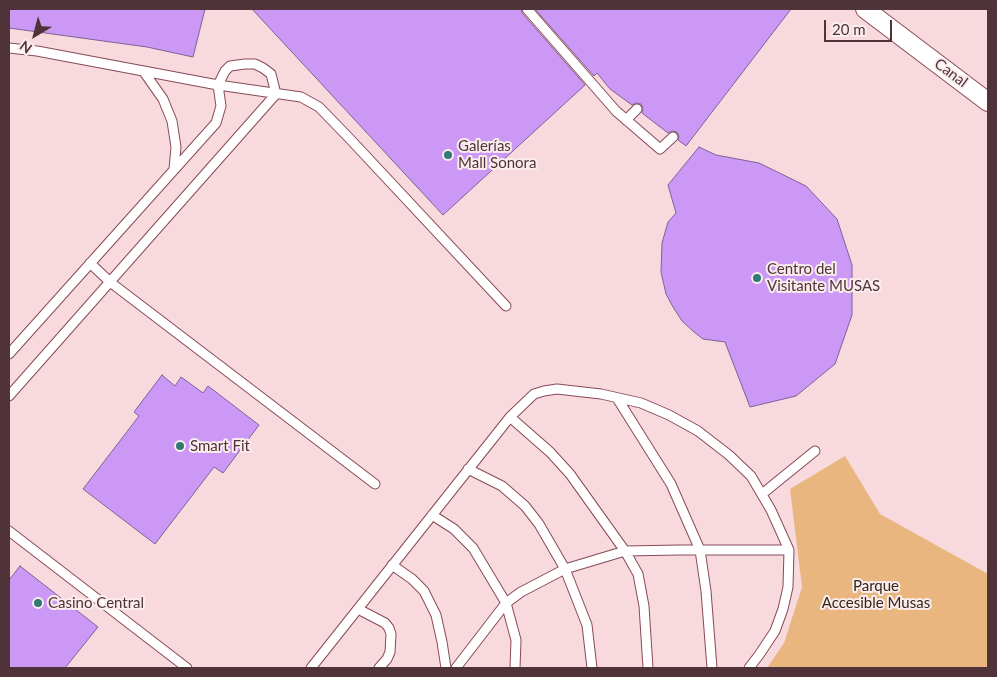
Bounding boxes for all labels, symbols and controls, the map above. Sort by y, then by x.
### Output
north arrow [10,10,60,60]
scale bar [827,10,894,42]
text: 20 m [832,20,866,38]
text: N [16,37,35,57]
street label: Canal [931,55,971,91]
place label: Galerías Mall Sonora [458,137,536,172]
marker: Galerías Mall Sonora [442,149,454,161]
place label: Centro del Visitante MUSAS [767,260,880,295]
marker: Centro del Visitante MUSAS [751,272,763,284]
place label: Smart Fit [190,437,250,455]
marker: Smart Fit [174,440,186,452]
park label: Parque Accesible Musas [822,577,930,612]
place label: Casino Central [48,594,144,612]
marker: Casino Central [32,597,44,609]

